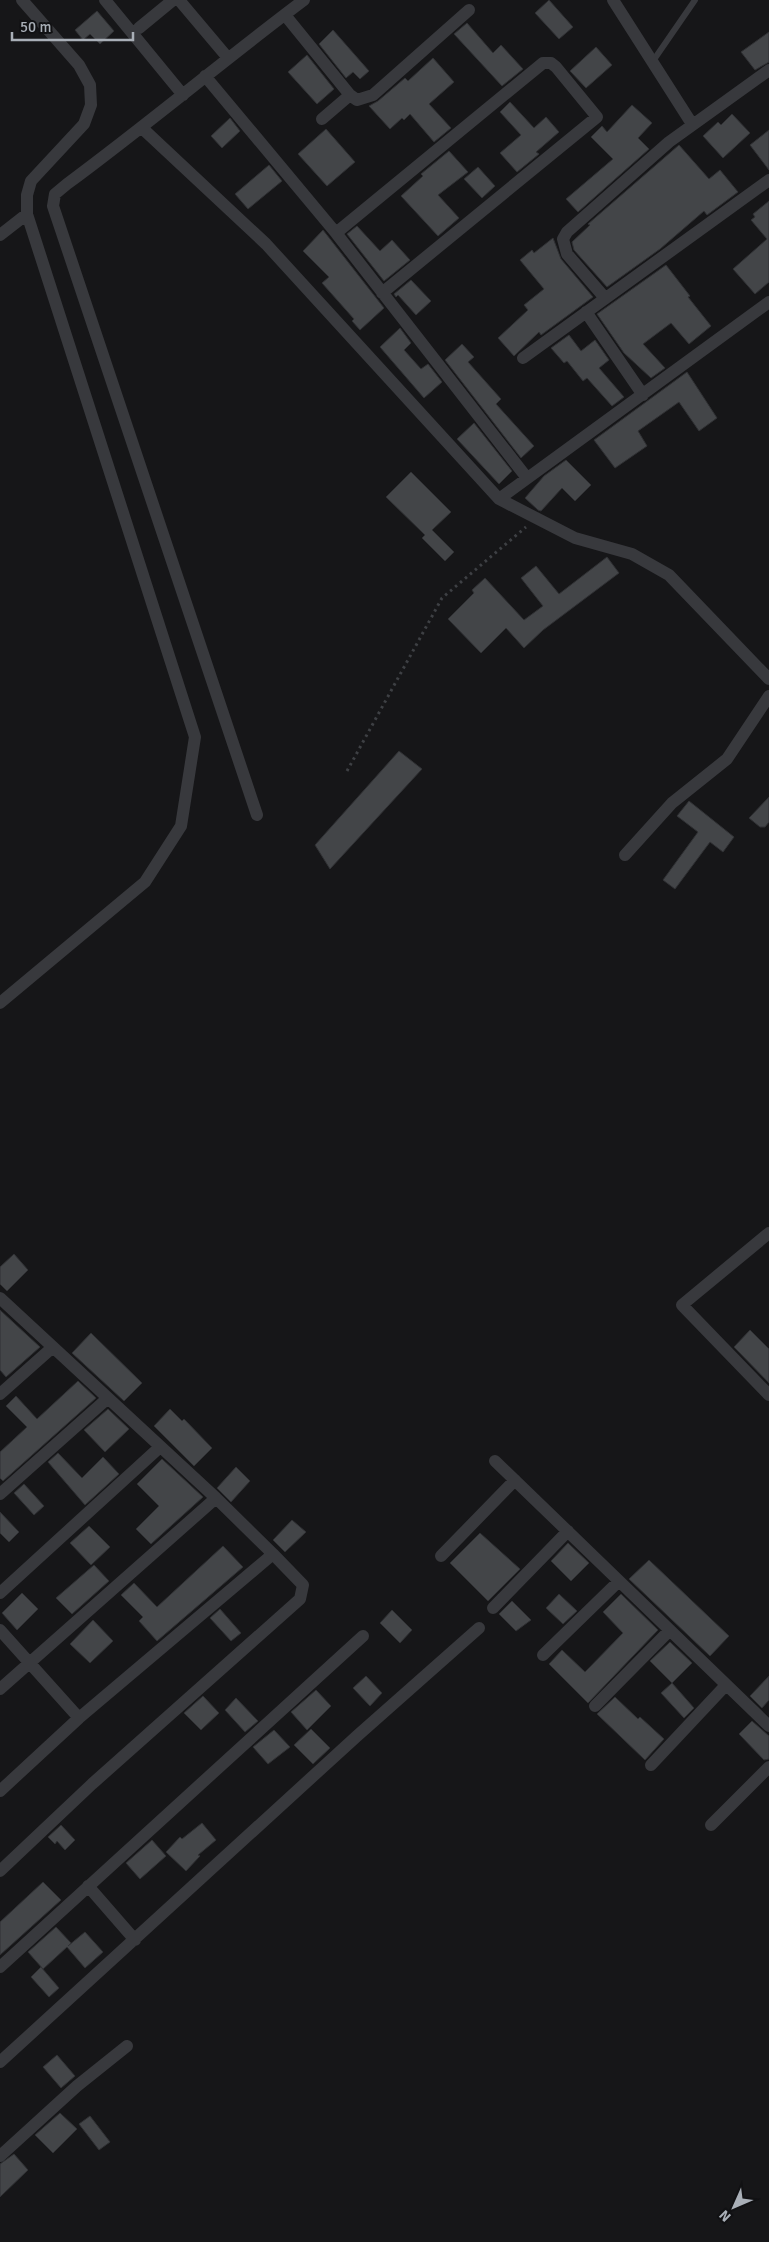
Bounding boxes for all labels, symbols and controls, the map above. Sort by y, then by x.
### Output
scale bar [12,10,134,42]
text: 50 m [20,18,51,36]
north arrow [709,2182,759,2232]
text: N [716,2206,735,2225]

